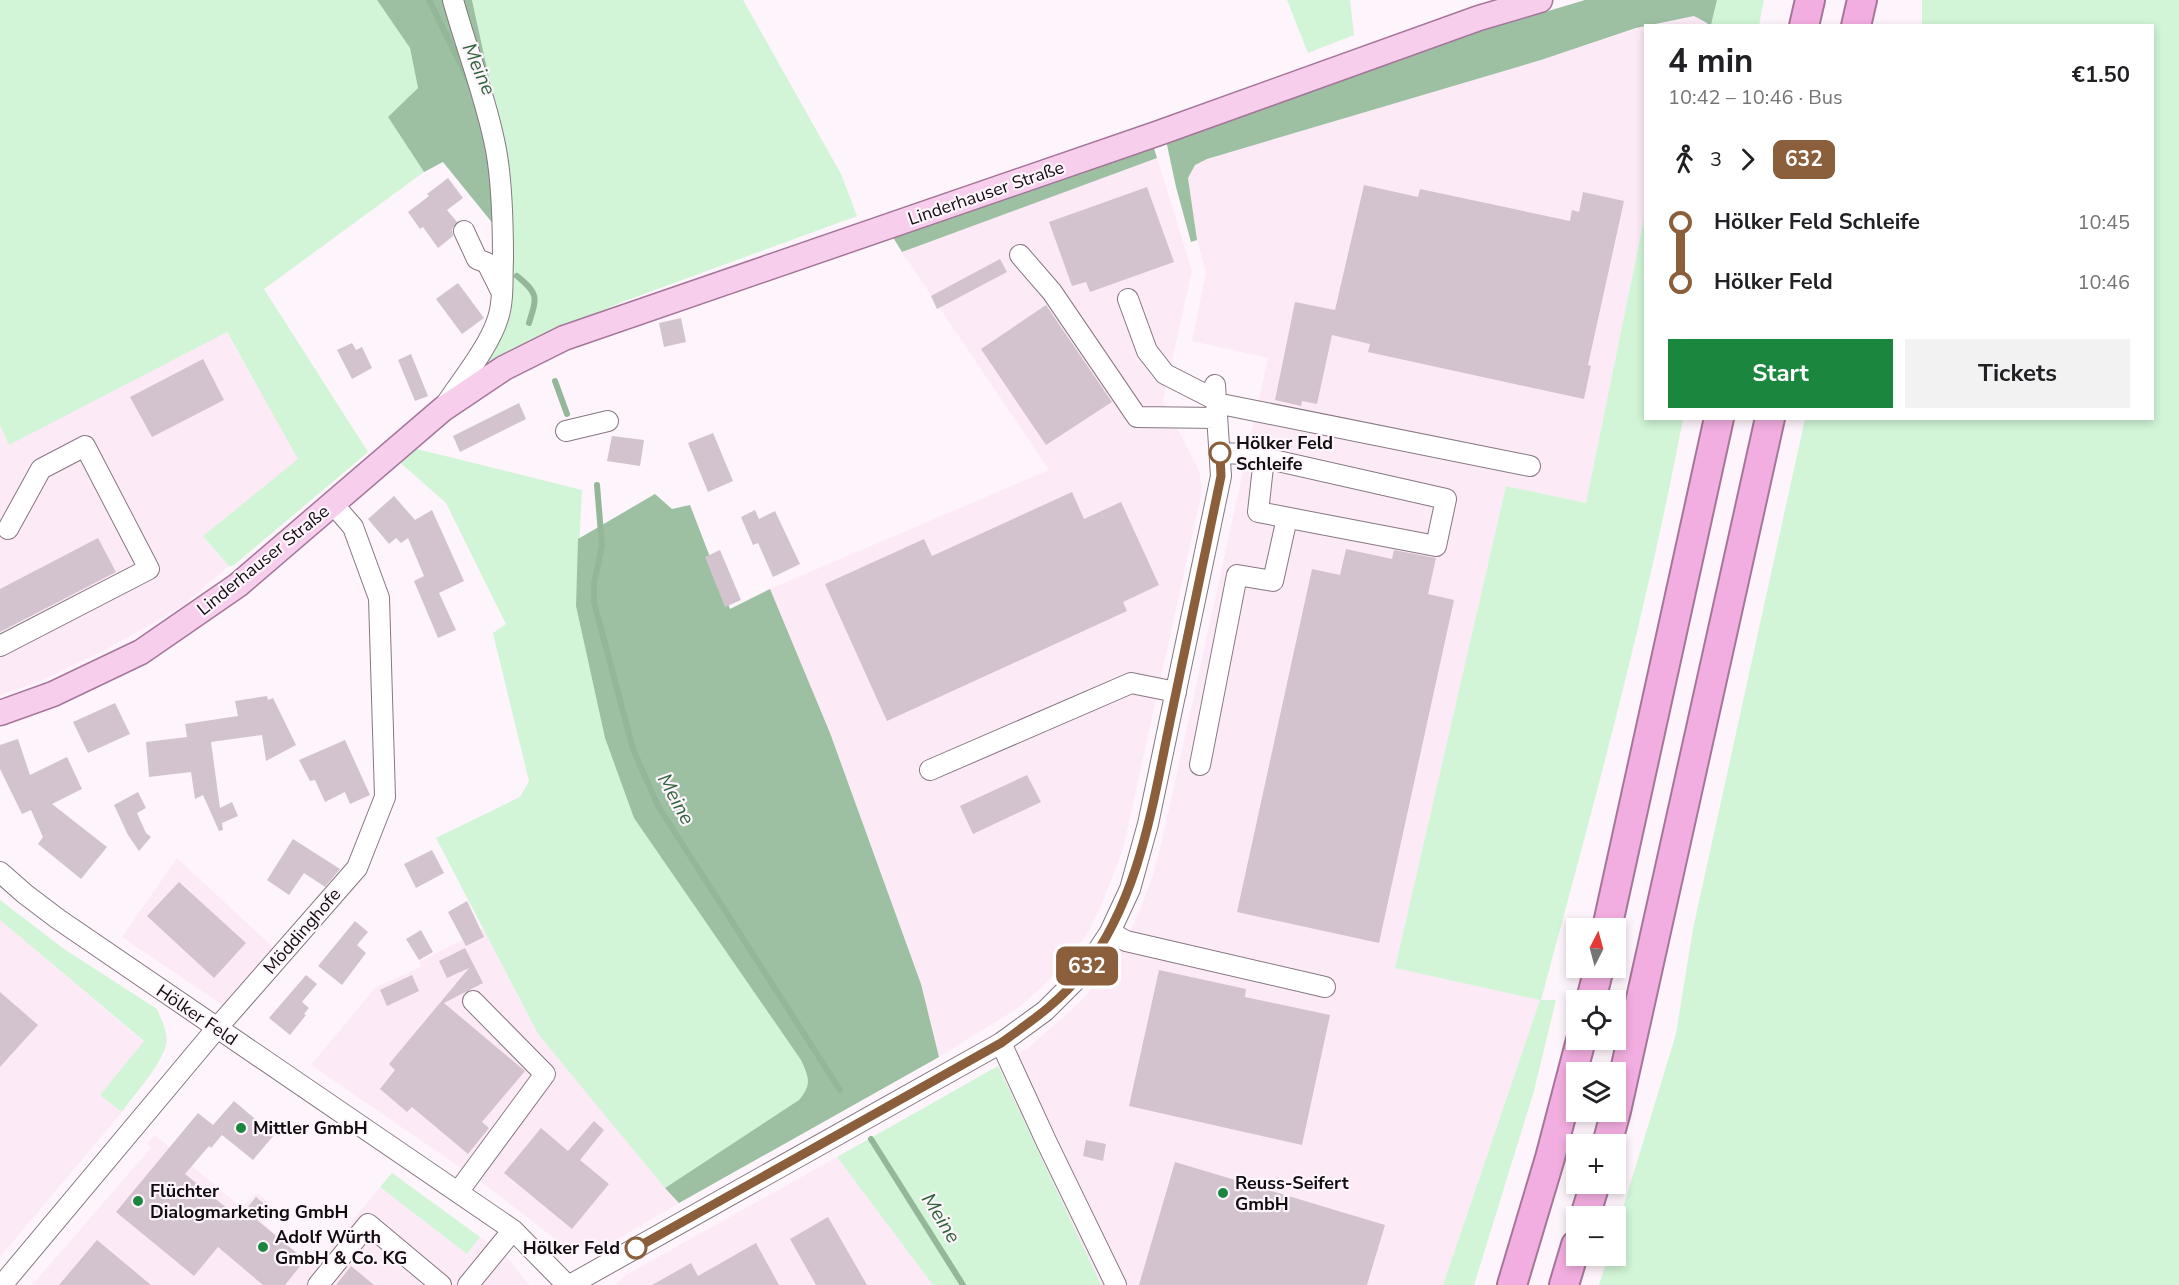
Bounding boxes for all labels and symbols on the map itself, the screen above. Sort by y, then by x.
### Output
water label: Meine [456,39,503,100]
street label: Linderhauser Straße [905,155,1067,231]
place label: Hölker Feld Schleife [1236,431,1333,476]
marker: Hölker Feld Schleife [1209,442,1231,464]
street label: Linderhauser Straße [192,499,334,621]
water label: Meine [651,769,701,830]
street label: Möddinghofe [258,883,346,979]
north arrow [1566,918,1626,978]
line badge: 632 [1052,946,1122,986]
street label: Hölker Feld [152,979,242,1051]
place label: Mittler GmbH [253,1116,368,1140]
marker: Mittler GmbH [234,1121,248,1135]
place label: Reuss-Seifert GmbH [1235,1171,1349,1216]
place label: Flüchter Dialogmarketing GmbH [150,1179,348,1224]
marker: Reuss-Seifert GmbH [1216,1186,1230,1200]
water label: Meine [915,1188,967,1249]
marker: Flüchter Dialogmarketing GmbH [131,1194,145,1208]
place label: Adolf Würth GmbH & Co. KG [275,1225,407,1270]
place label: Hölker Feld [523,1236,620,1260]
marker: Hölker Feld [625,1237,647,1259]
marker: Adolf Würth GmbH & Co. KG [256,1240,270,1254]

